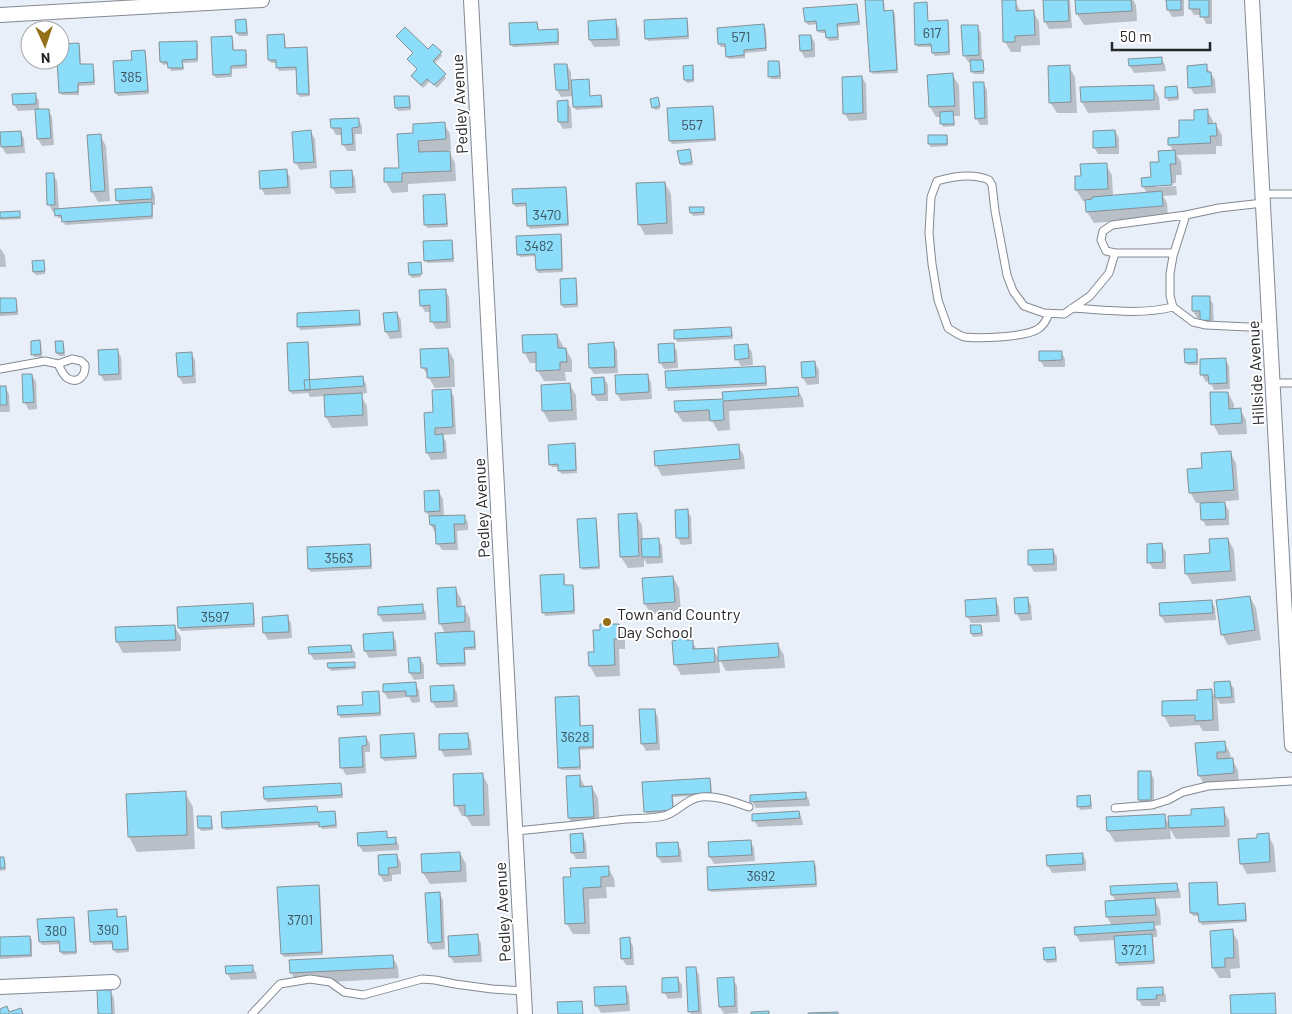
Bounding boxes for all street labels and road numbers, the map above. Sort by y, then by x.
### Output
street label: Pedley Avenue [447,54,471,154]
street label: Hillside Avenue [1243,320,1267,426]
street label: Pedley Avenue [469,458,493,558]
street label: Pedley Avenue [490,862,514,962]

